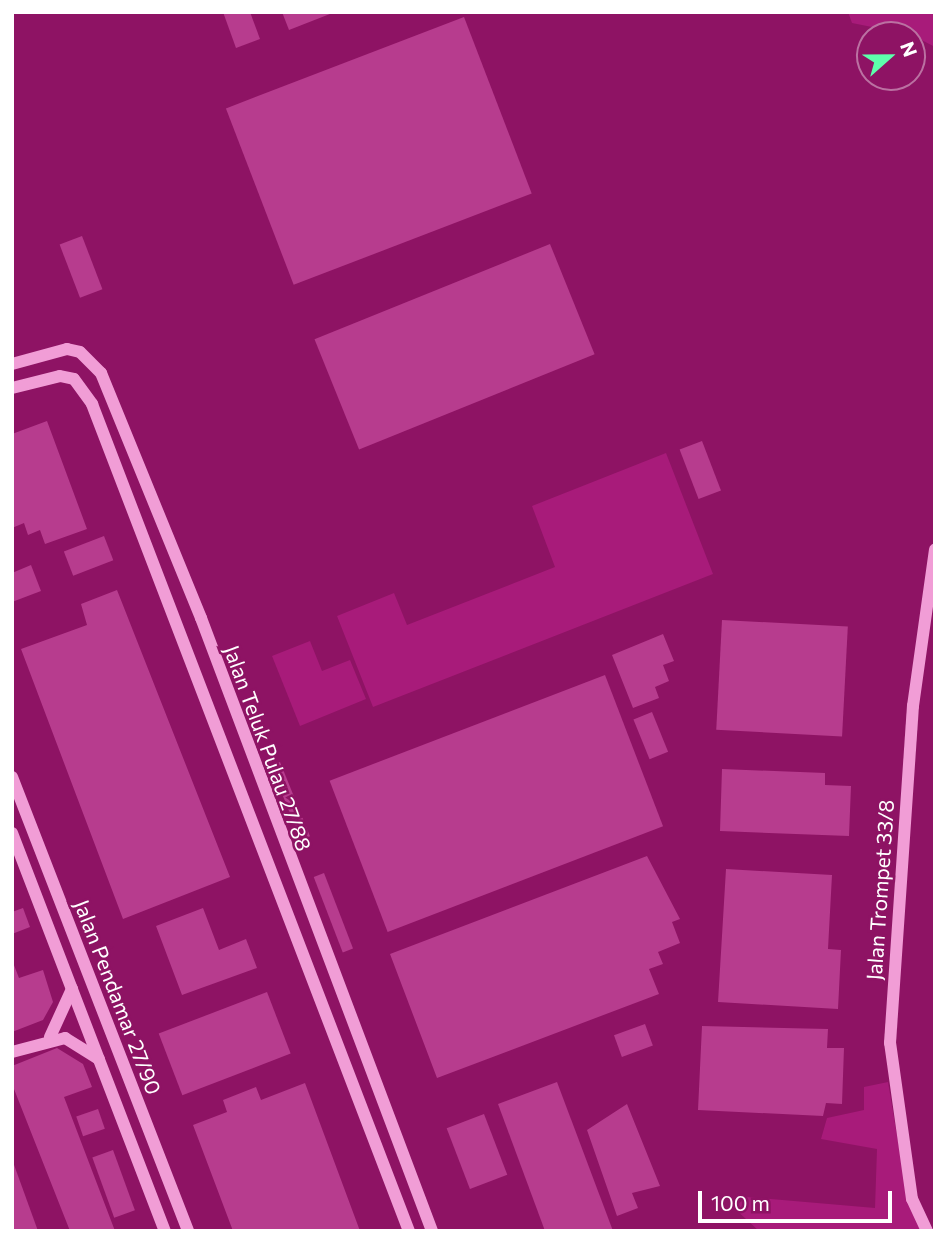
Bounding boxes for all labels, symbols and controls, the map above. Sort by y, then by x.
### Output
north arrow [856,21,926,91]
text: N [896,38,922,60]
street label: Jalan Teluk Pulau 27/88 [219,642,317,854]
street label: Jalan Trompet 33/8 [861,799,899,981]
street label: Jalan Pendamar 27/90 [69,896,167,1098]
scale bar [702,1176,896,1220]
text: 100 m [711,1190,770,1215]

